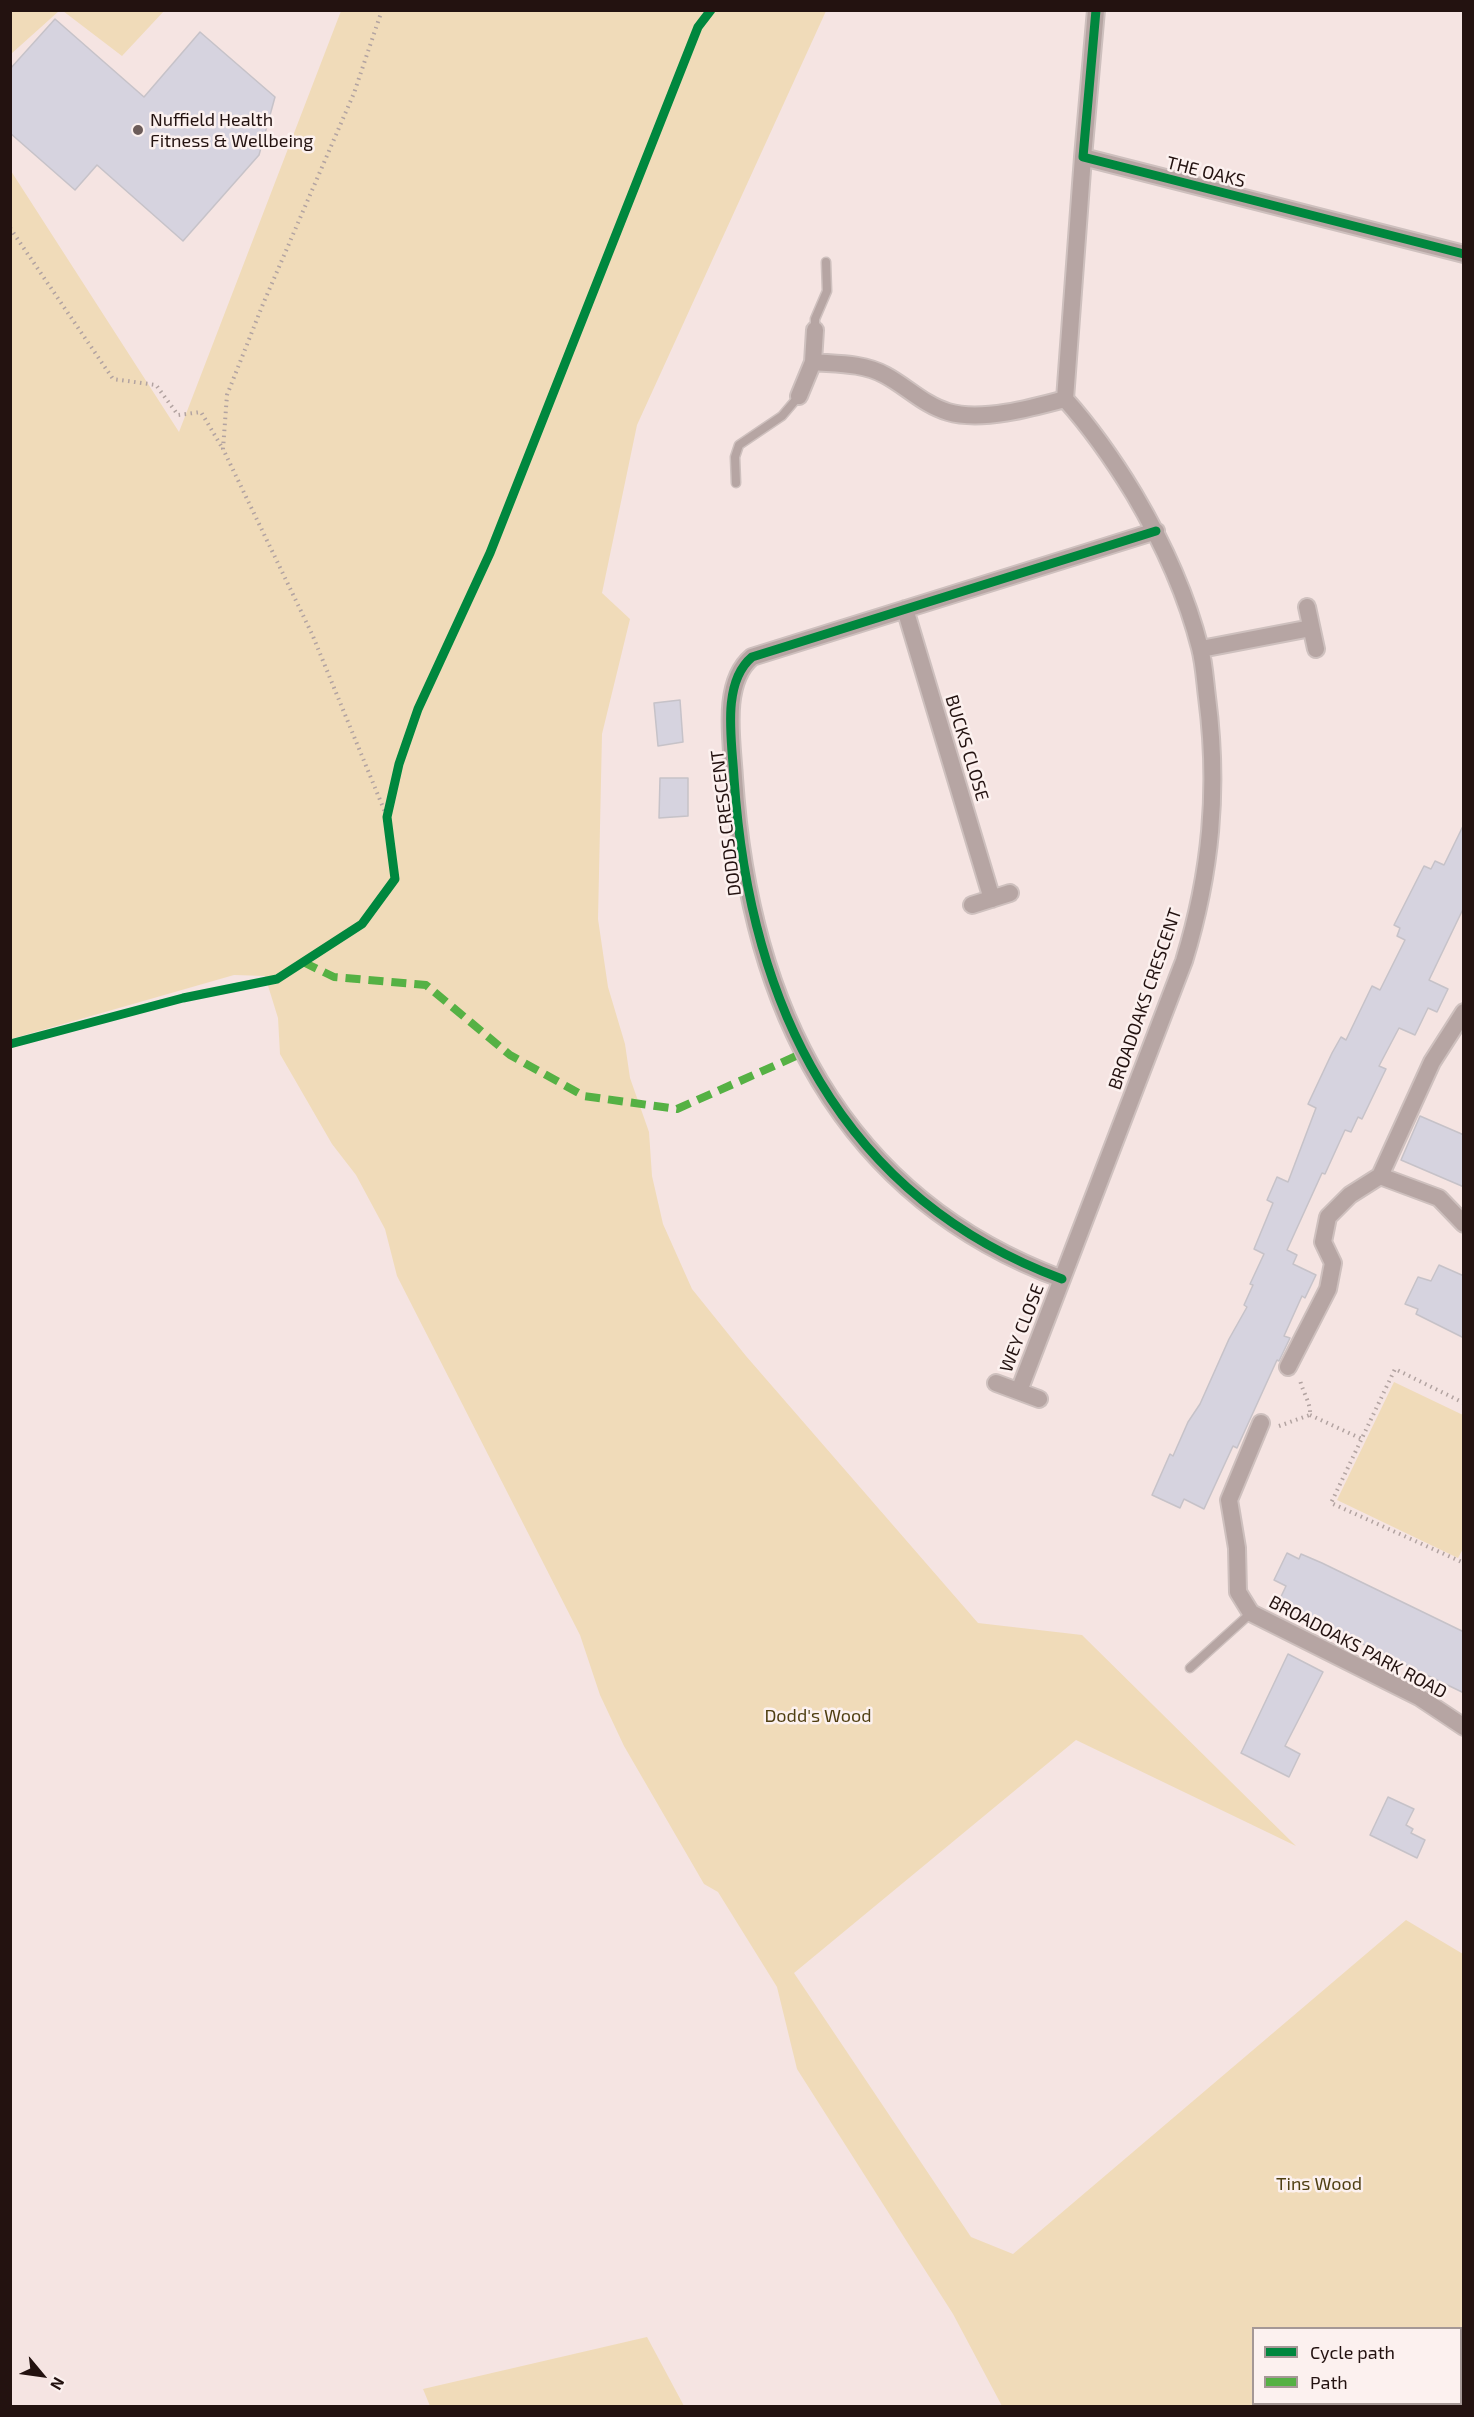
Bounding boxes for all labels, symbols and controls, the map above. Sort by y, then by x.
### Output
place label: Nuffield Health Fitness & Wellbeing [150,109,313,152]
marker: Nuffield Health Fitness & Wellbeing [131,123,145,137]
street label: THE OAKS [1164,152,1248,192]
street label: BUCKS CLOSE [941,692,993,804]
street label: DODDS CRESCENT [706,749,746,897]
street label: BROADOAKS CRESCENT [1104,906,1186,1092]
street label: WEY CLOSE [995,1281,1049,1375]
street label: BROADOAKS PARK ROAD [1265,1591,1451,1703]
park label: Dodd's Wood [764,1705,872,1727]
park label: Tins Wood [1276,2173,1362,2195]
legend [1252,2327,1462,2405]
text: Cycle path [1310,2341,1395,2363]
north arrow [12,2345,72,2405]
text: Path [1310,2371,1348,2393]
text: N [47,2374,69,2394]

